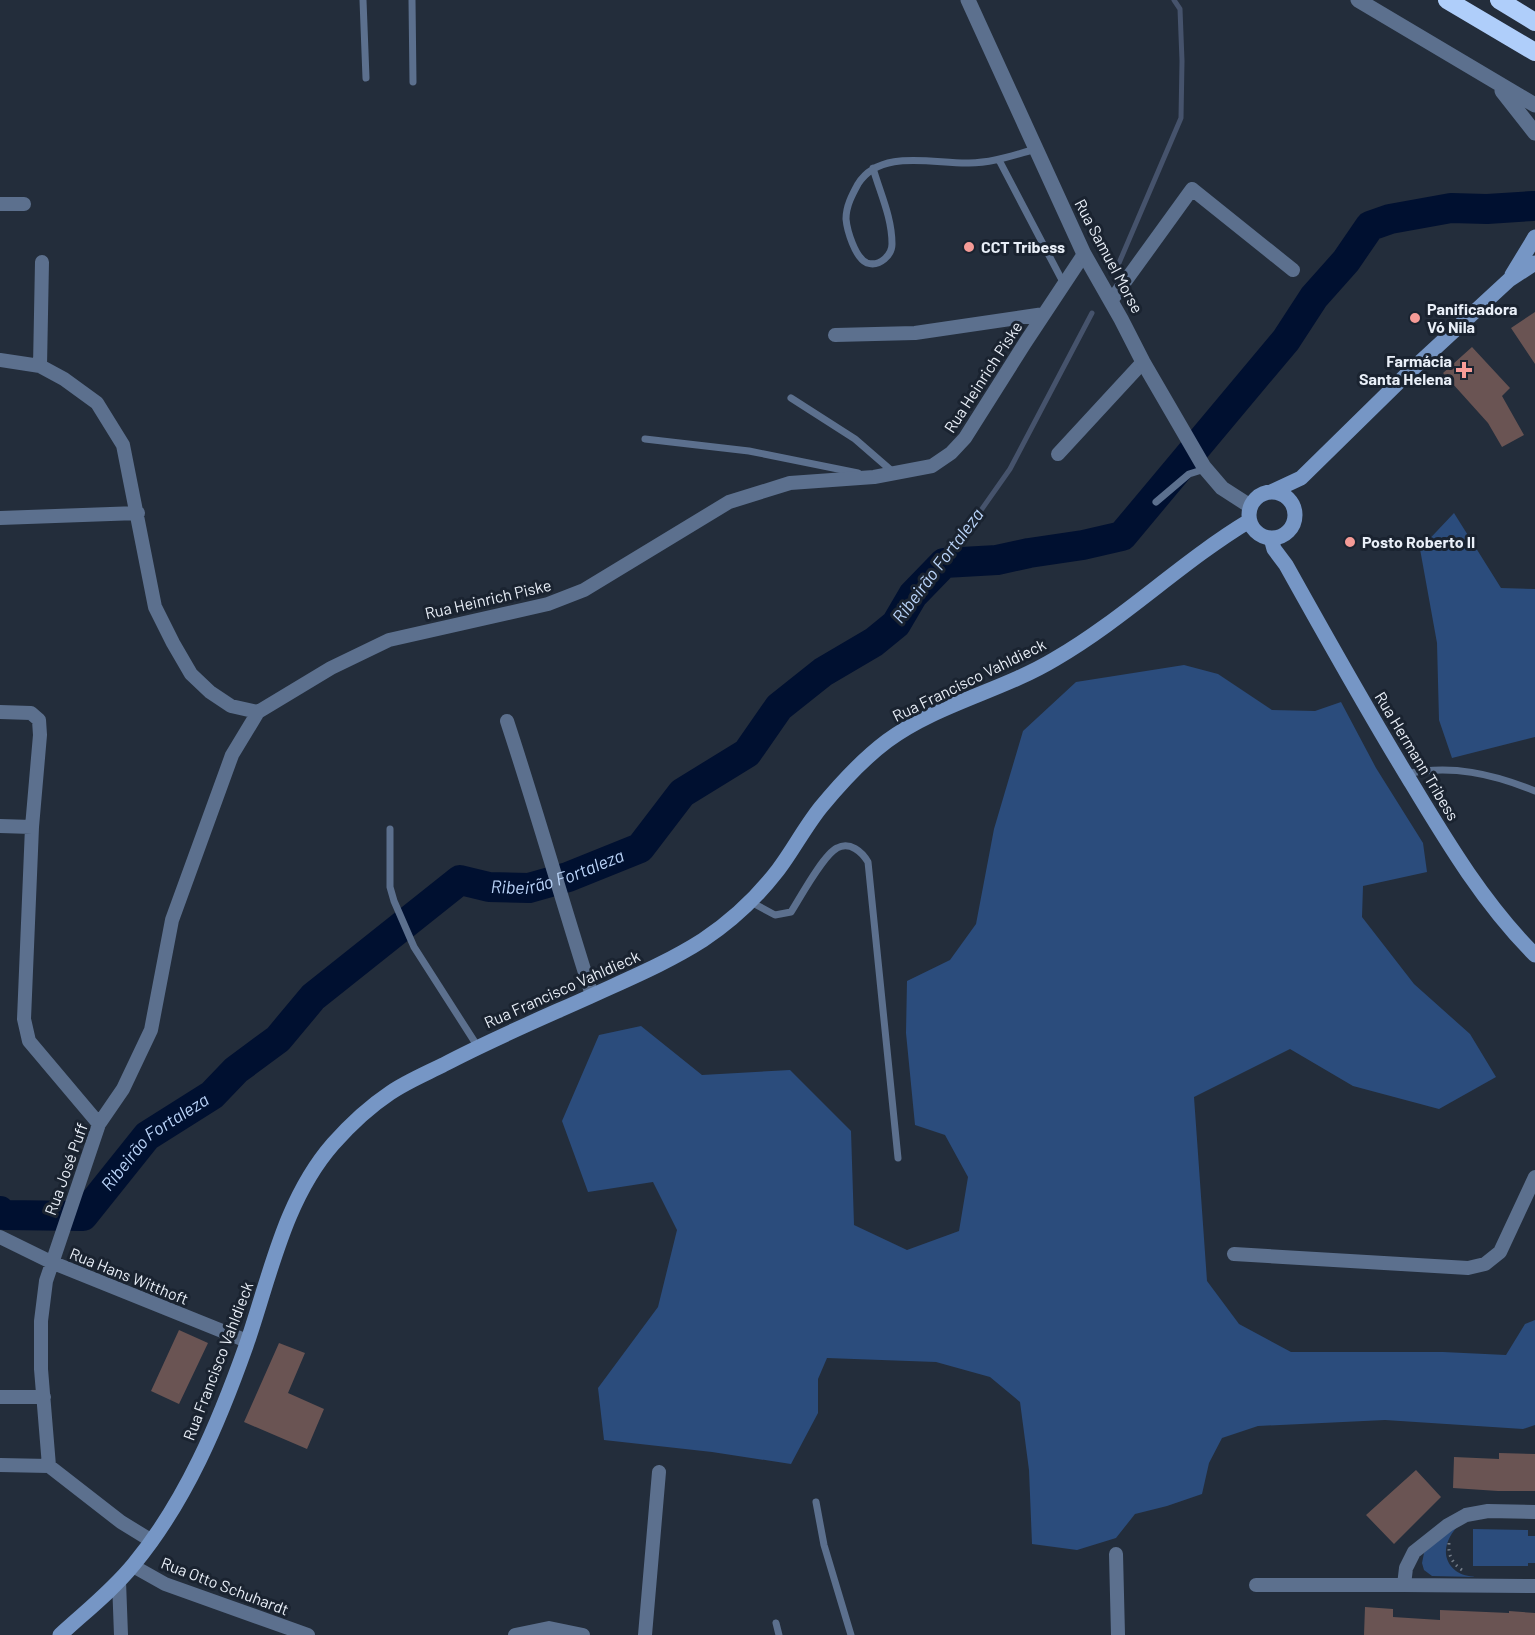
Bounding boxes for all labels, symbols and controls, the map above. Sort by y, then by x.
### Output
street label: Rua Samuel Morse [1071,195,1148,316]
place label: CCT Tribess [981,237,1065,256]
marker: CCT Tribess [962,240,976,254]
place label: Panificadora Vó Nila [1427,299,1517,336]
marker: Panificadora Vó Nila [1408,311,1422,325]
street label: Rua Heinrich Piske [939,317,1026,436]
place label: Farmácia Santa Helena [1359,351,1452,388]
marker: Farmácia Santa Helena [1457,363,1471,377]
water label: Ribeirão Fortaleza [887,504,988,627]
place label: Posto Roberto II [1362,532,1475,551]
marker: Posto Roberto II [1343,535,1357,549]
street label: Rua Heinrich Piske [423,575,553,622]
street label: Rua Francisco Vahldieck [889,634,1049,725]
street label: Rua Hermann Tribess [1371,688,1463,824]
water label: Ribeirão Fortaleza [490,844,627,898]
street label: Rua Francisco Vahldieck [481,946,643,1031]
water label: Ribeirão Fortaleza [96,1088,212,1195]
street label: Rua José Puff [40,1120,91,1217]
street label: Rua Hans Witthoft [67,1243,191,1308]
street label: Rua Francisco Vahldieck [179,1279,257,1443]
street label: Rua Otto Schuhardt [159,1552,292,1619]

